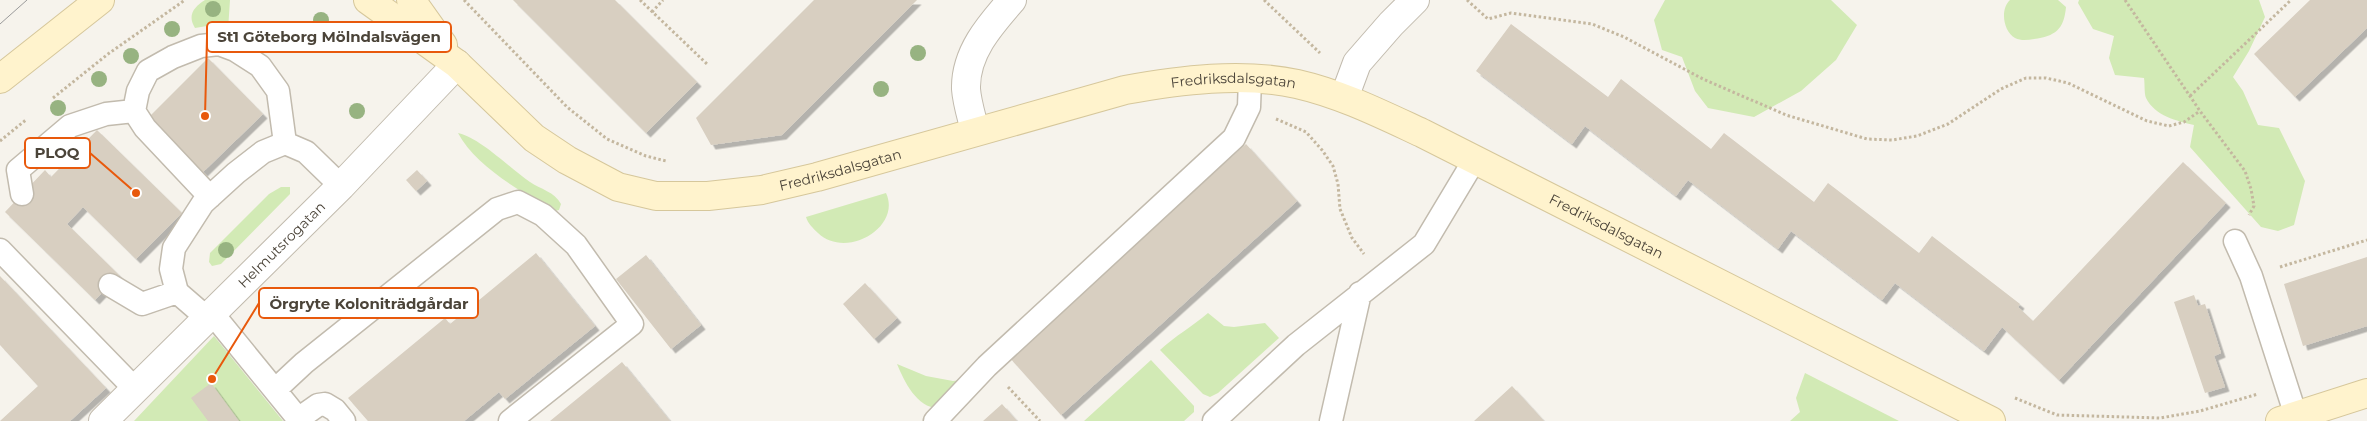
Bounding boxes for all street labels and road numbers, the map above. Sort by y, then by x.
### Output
street label: Fredriksdalsgatan [1170,69,1298,93]
street label: Fredriksdalsgatan [777,145,903,195]
street label: Fredriksdalsgatan [1546,190,1666,263]
street label: Helmutsrogatan [234,198,329,292]

